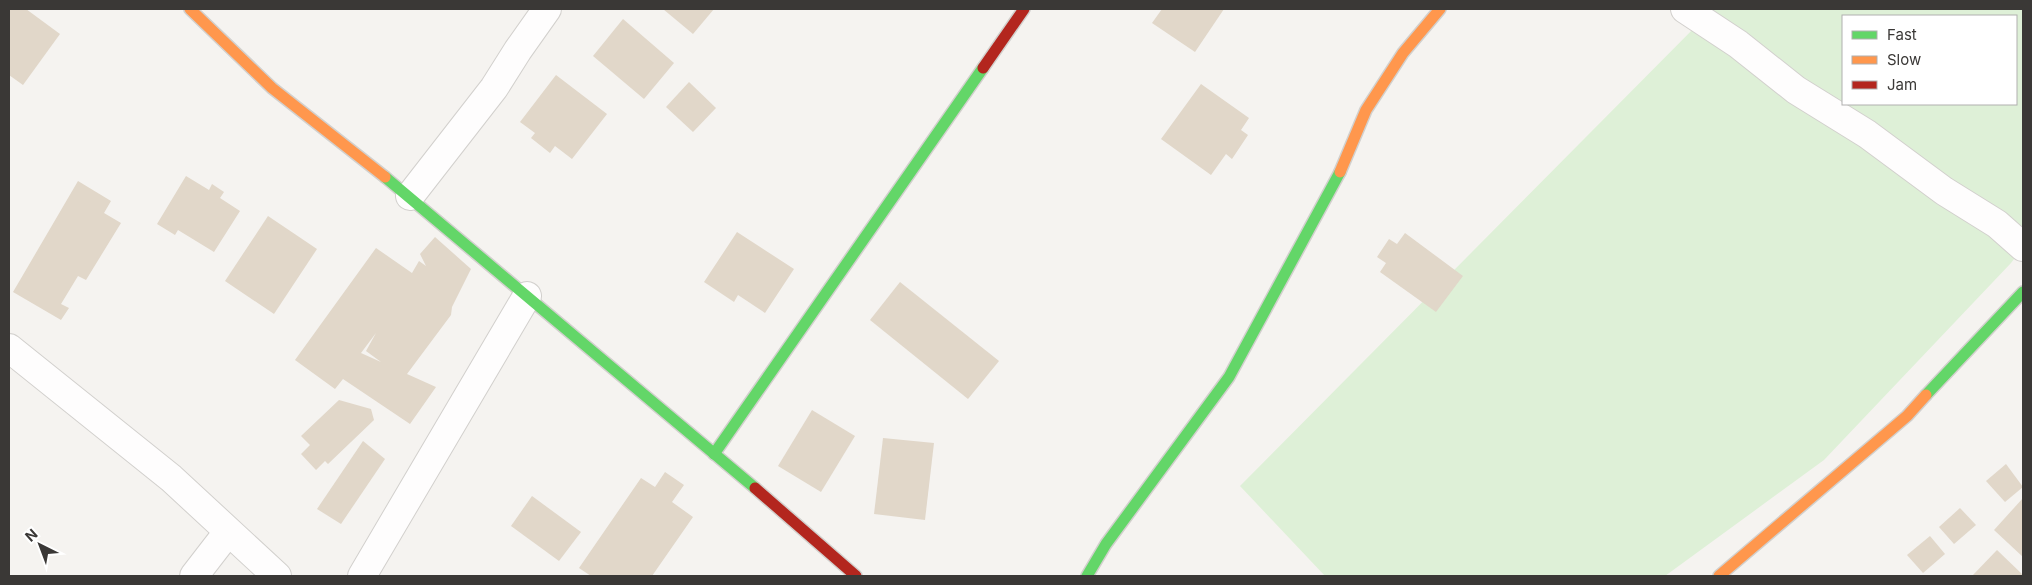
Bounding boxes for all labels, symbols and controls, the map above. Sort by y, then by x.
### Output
legend [1842,15,2017,105]
text: Fast [1887,25,1917,44]
text: Slow [1887,50,1921,69]
text: Jam [1887,75,1917,94]
north arrow [15,520,65,570]
text: N [21,525,41,545]

